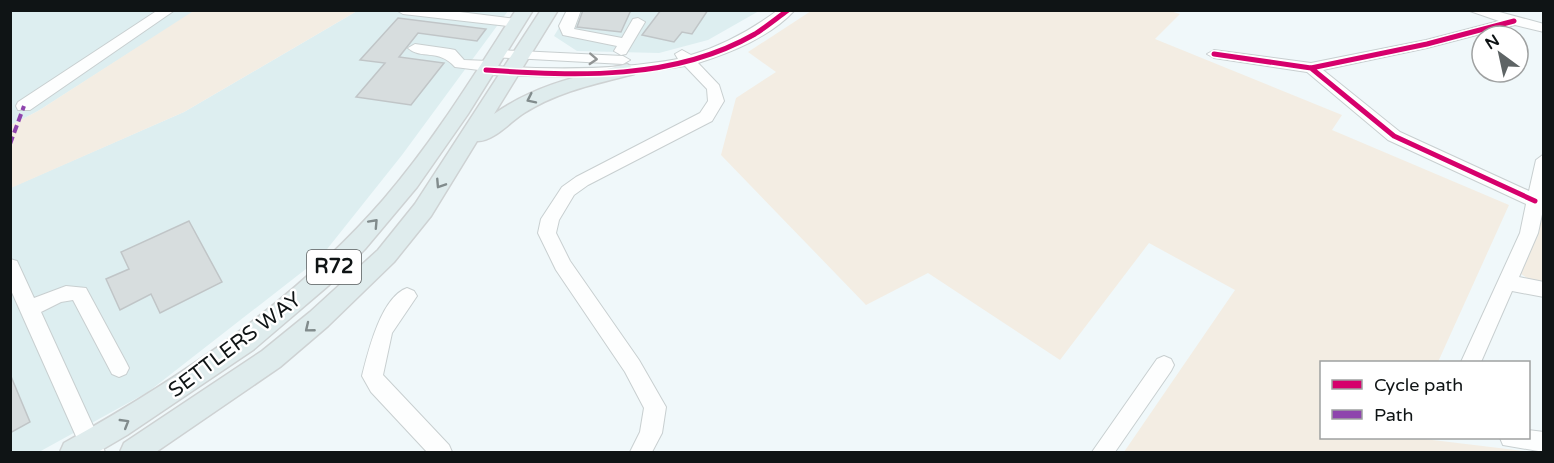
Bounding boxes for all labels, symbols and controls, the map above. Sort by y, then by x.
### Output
north arrow [1470,24,1530,84]
text: N [1482,30,1503,54]
one-way arrow [588,53,597,66]
one-way arrow [527,92,538,104]
one-way arrow [436,178,447,189]
one-way arrow [367,219,378,230]
road number: R72 [307,250,361,284]
street label: SETTLERS WAY [164,287,306,403]
one-way arrow [305,320,316,331]
legend [1320,361,1530,439]
text: Cycle path [1374,374,1463,396]
text: Path [1374,404,1413,426]
one-way arrow [118,419,129,430]

